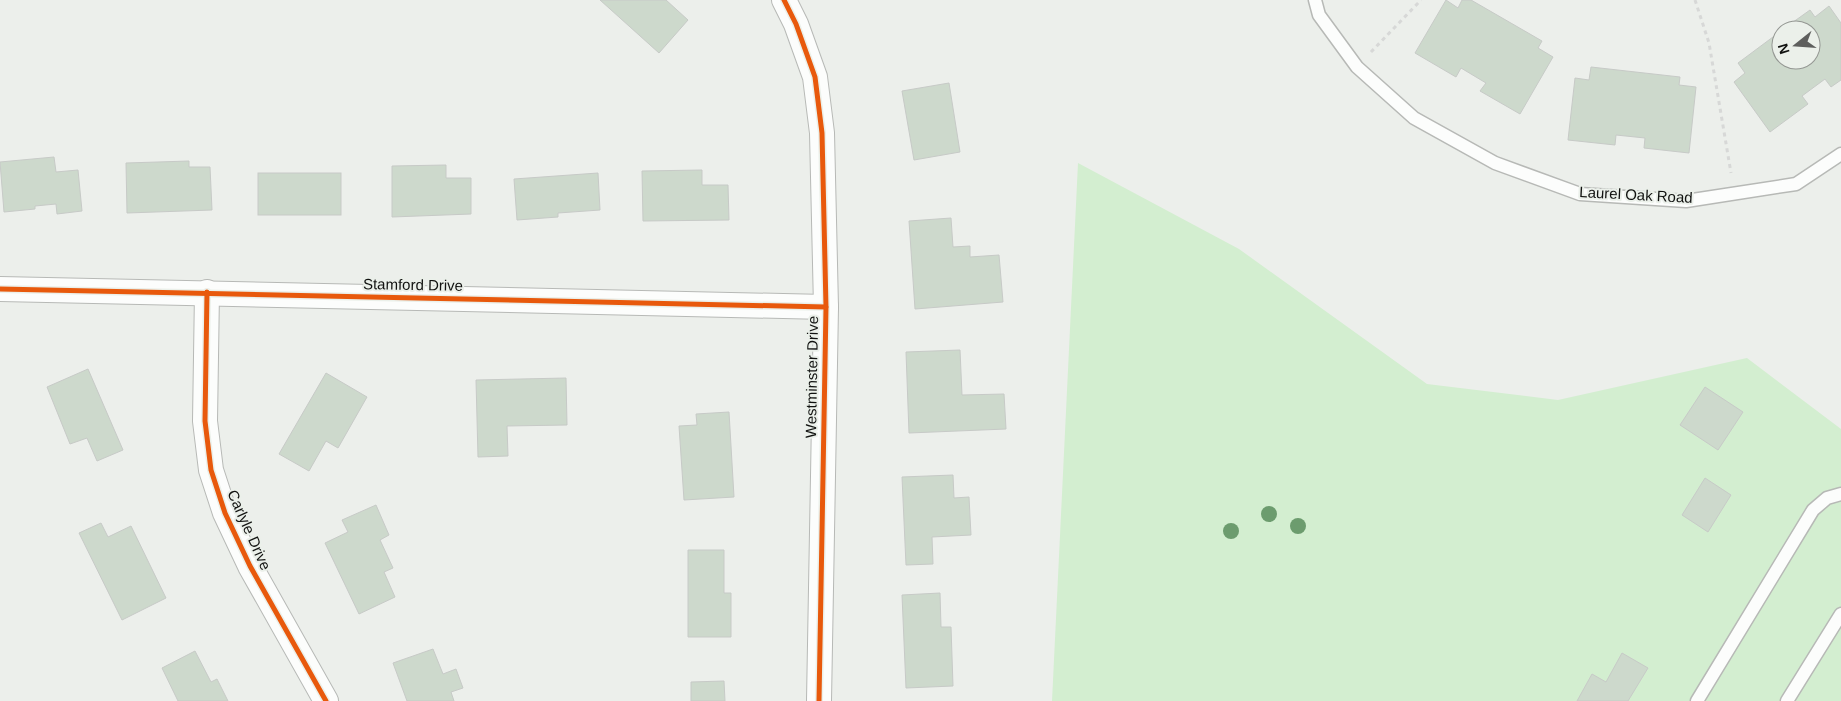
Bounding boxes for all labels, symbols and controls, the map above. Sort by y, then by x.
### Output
north arrow [1771,20,1821,70]
text: N [1774,42,1793,56]
street label: Laurel Oak Road [1579,183,1693,206]
street label: Stamford Drive [363,275,463,294]
street label: Westminster Drive [802,316,821,438]
street label: Carlyle Drive [224,487,275,572]

